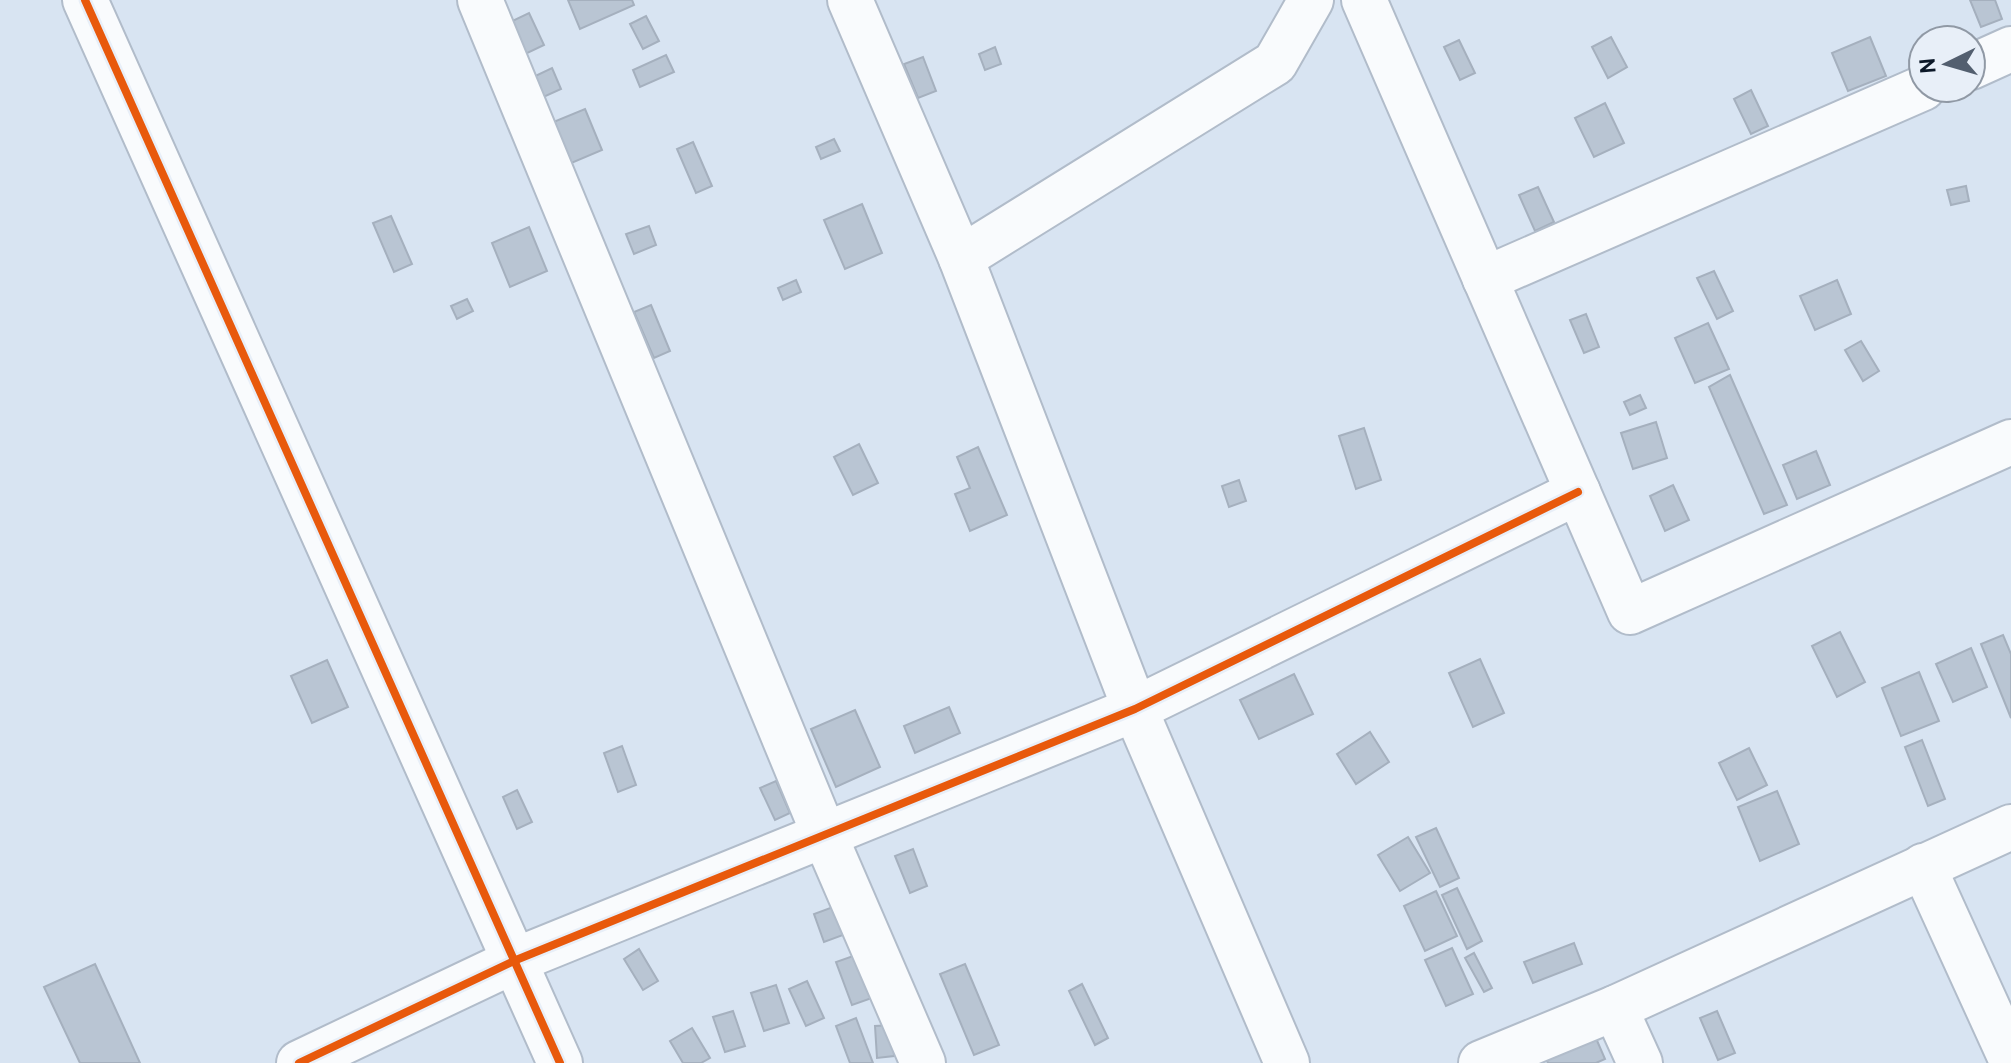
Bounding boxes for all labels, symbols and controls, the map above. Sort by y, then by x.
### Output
north arrow [1907,24,1987,104]
text: N [1915,56,1944,75]

